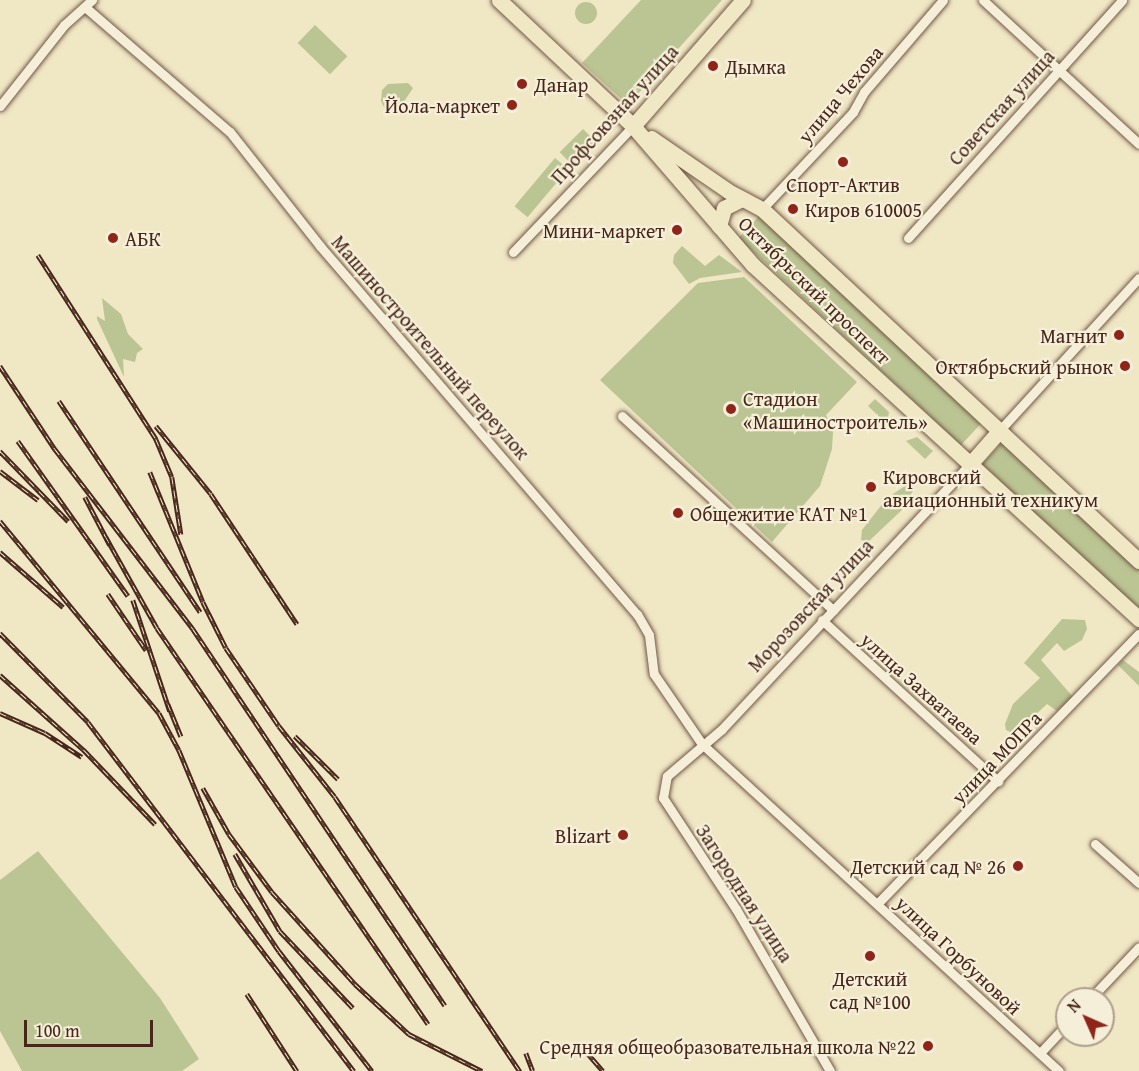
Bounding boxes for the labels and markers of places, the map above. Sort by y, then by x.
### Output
place label: Дымка [725,54,786,78]
marker: Дымка [706,59,720,73]
place label: Данар [534,72,588,96]
marker: Данар [515,77,529,91]
place label: Йола-маркет [385,93,500,117]
marker: Йола-маркет [505,98,519,112]
marker: Спорт-Актив [836,155,850,169]
place label: Спорт-Актив [786,172,900,196]
place label: Киров 610005 [805,197,922,221]
marker: Киров 610005 [786,202,800,216]
place label: Мини-маркет [543,218,665,242]
marker: Мини-маркет [670,223,684,237]
place label: АБК [125,226,161,250]
marker: АБК [106,231,120,245]
place label: Магнит [1040,323,1107,347]
marker: Магнит [1112,328,1126,342]
place label: Октябрьский рынок [936,354,1113,378]
marker: Октябрьский рынок [1118,359,1132,373]
place label: Стадион «Машиностроитель» [743,386,928,433]
marker: Стадион «Машиностроитель» [724,402,738,416]
place label: Кировский авиационный техникум [883,464,1098,511]
marker: Кировский авиационный техникум [864,480,878,494]
place label: Общежитие КАТ №1 [690,501,868,525]
marker: Общежитие КАТ №1 [671,506,685,520]
place label: Blizart [555,823,611,847]
marker: Blizart [616,828,630,842]
place label: Детский сад № 26 [850,854,1006,878]
marker: Детский сад № 26 [1011,859,1025,873]
marker: Детский сад №100 [863,949,877,963]
place label: Детский сад №100 [829,966,911,1013]
place label: Средняя общеобразовательная школа №22 [540,1034,916,1058]
marker: Средняя общеобразовательная школа №22 [921,1039,935,1053]

